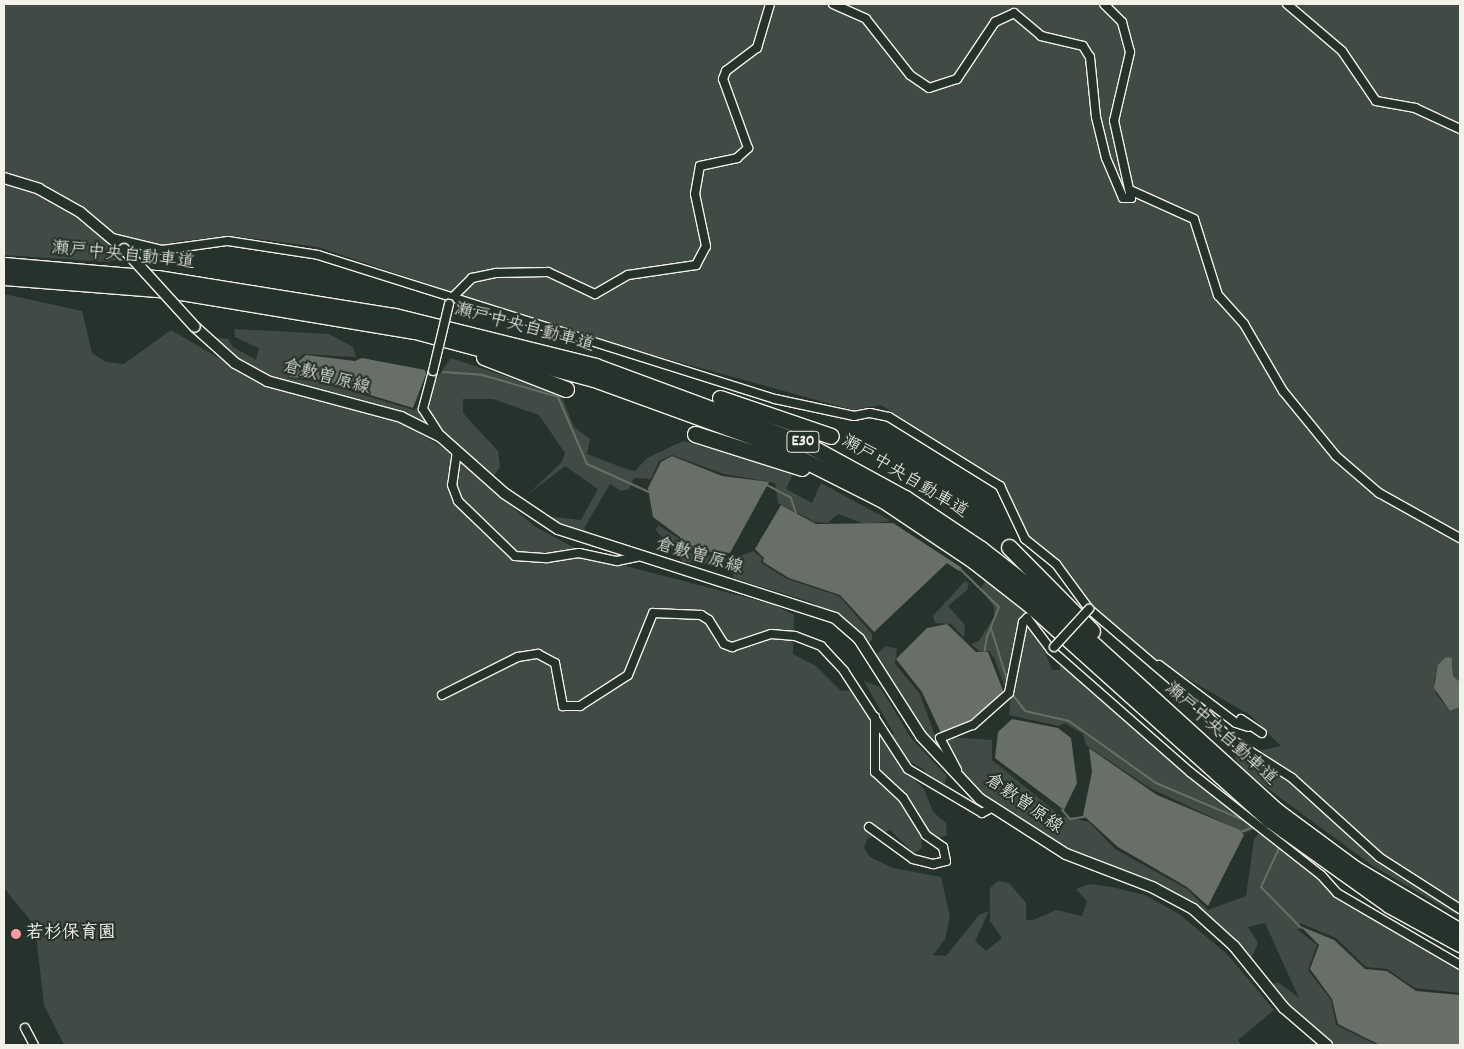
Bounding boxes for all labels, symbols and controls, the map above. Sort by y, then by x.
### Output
street label: 瀬戸中央自動車道 [50,239,196,275]
street label: 瀬戸中央自動車道 [452,300,596,358]
street label: 倉敷曽原線 [280,357,372,401]
road number: E30 [786,428,820,456]
street label: 瀬戸中央自動車道 [837,432,971,524]
street label: 倉敷曽原線 [653,535,745,581]
street label: 瀬戸中央自動車道 [1159,679,1281,791]
street label: 倉敷曽原線 [980,770,1066,840]
place label: 若杉保育園 [26,923,116,945]
marker: 若杉保育園 [10,928,22,940]

